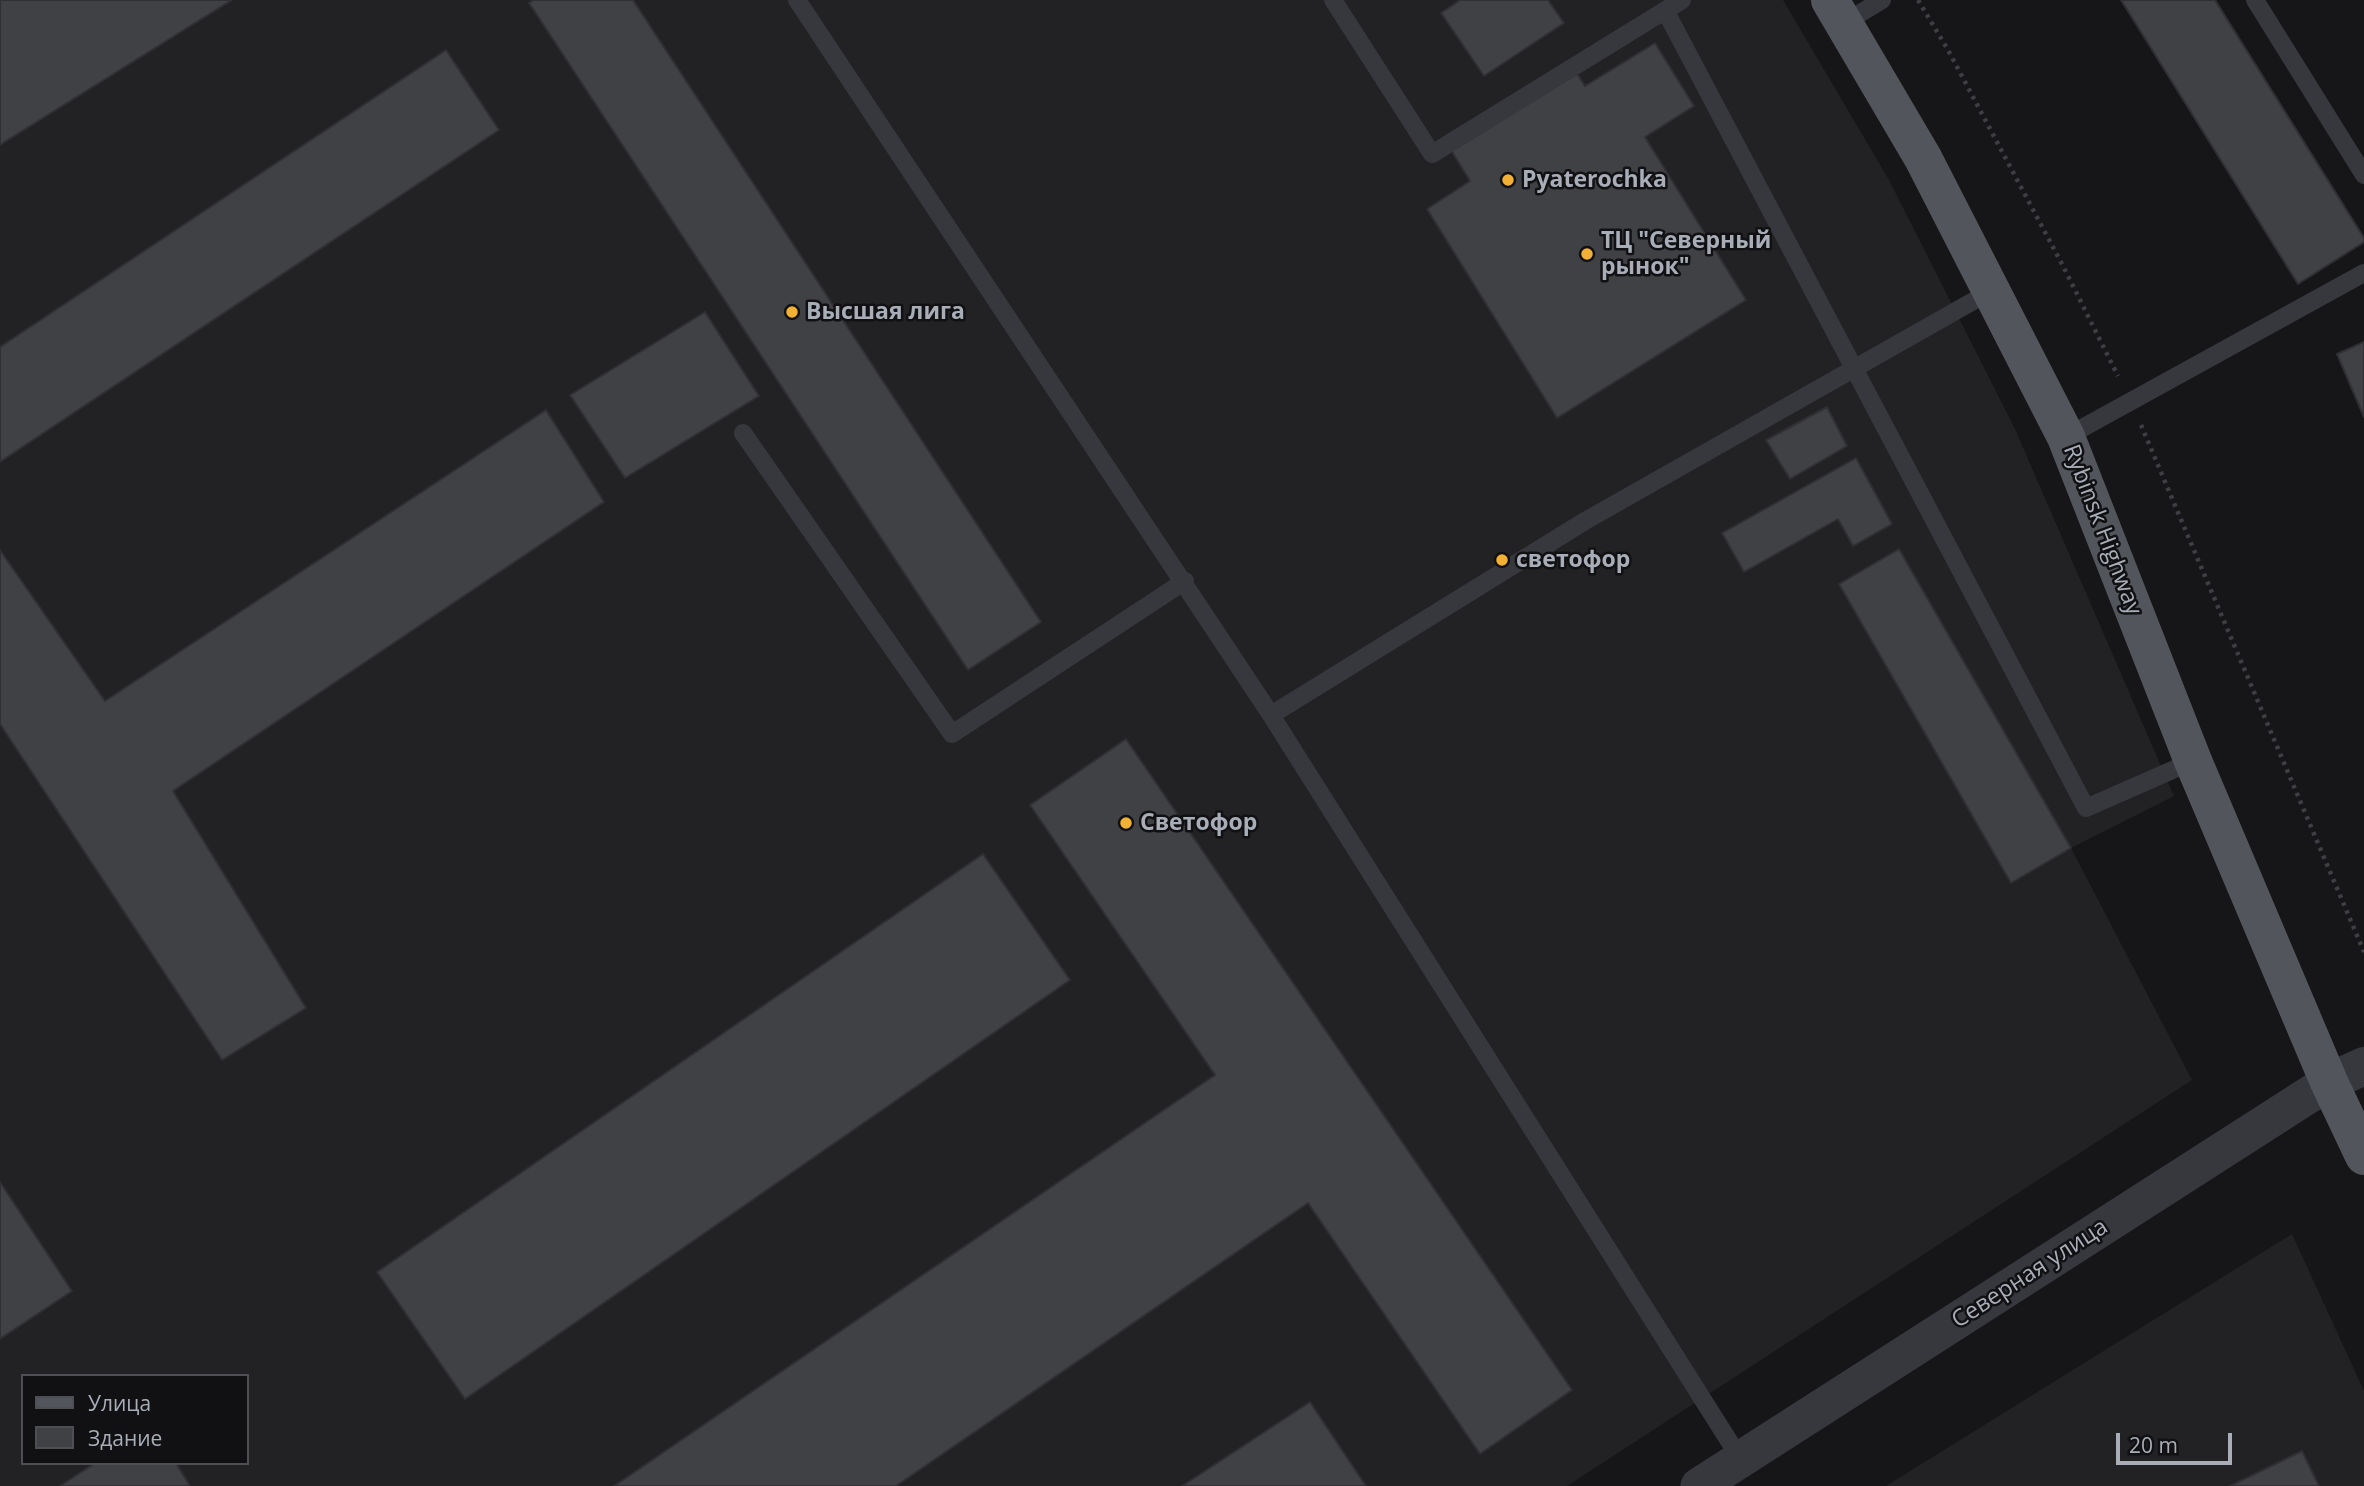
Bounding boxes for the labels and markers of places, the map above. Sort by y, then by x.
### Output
place label: Pyaterochka [1522,166,1667,194]
marker: Pyaterochka [1500,172,1516,188]
place label: ТЦ "Северный рынок" [1601,227,1771,281]
marker: ТЦ "Северный рынок" [1579,246,1595,262]
place label: Высшая лига [806,298,965,326]
marker: Высшая лига [784,304,800,320]
place label: светофор [1516,546,1630,574]
marker: светофор [1494,552,1510,568]
place label: Светофор [1140,809,1257,837]
marker: Светофор [1118,815,1134,831]

